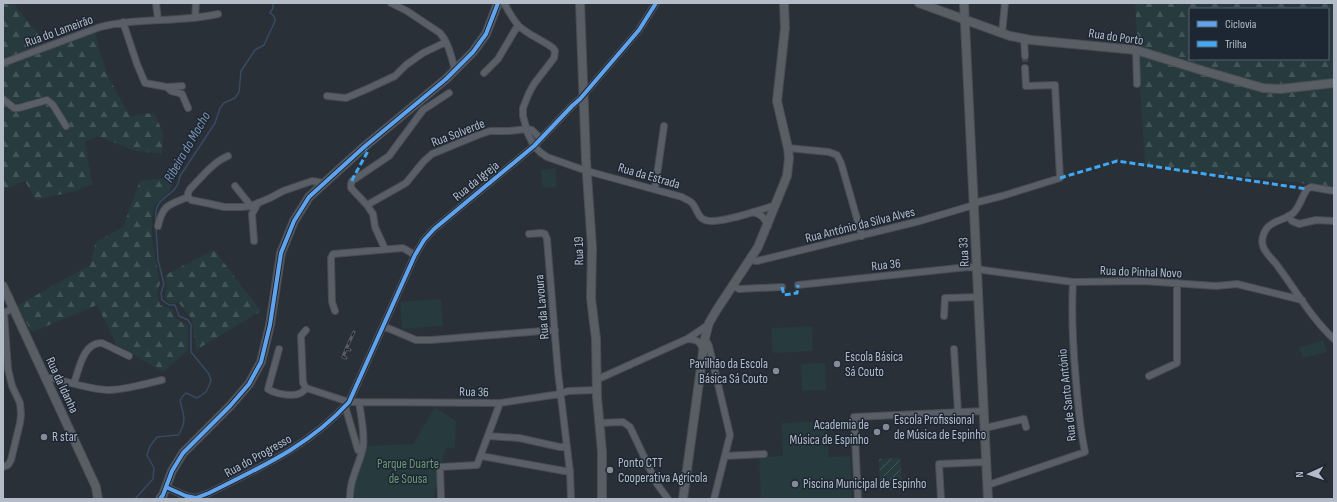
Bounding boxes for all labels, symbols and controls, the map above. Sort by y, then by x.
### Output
legend [1189,8,1329,60]
street label: Rua do Lameirão [23,11,95,51]
text: Ciclovia [1225,17,1257,32]
street label: Rua do Porto [1087,25,1145,49]
text: Trilha [1225,37,1247,52]
water label: Ribeira do Mocho [160,108,214,185]
street label: Rua Solverde [429,115,487,151]
street label: Rua da Igreja [450,158,502,204]
street label: Rua da Estrada [616,159,682,193]
street label: Rua António da Silva Alves [804,204,917,246]
street label: Rua 19 [571,236,587,266]
street label: Rua 33 [955,237,973,267]
street label: Rua 36 [870,255,902,275]
street label: Rua do Pinhal Novo [1100,263,1182,281]
street label: Rua da Lavoura [531,274,553,340]
street label: Rua de Santo António [1054,348,1080,442]
place label: Escola Básica Sá Couto [845,349,903,380]
street label: Rua da Idanha [42,354,82,416]
place label: Pavilhão da Escola Básica Sá Couto [689,356,768,387]
marker: Escola Básica Sá Couto [832,359,842,369]
marker: Pavilhão da Escola Básica Sá Couto [771,366,781,376]
street label: Rua 36 [459,384,489,400]
place label: Escola Profissional de Música de Espinho [894,412,986,443]
place label: Academia de Música de Espinho [790,417,869,448]
marker: Escola Profissional de Música de Espinho [881,422,891,432]
marker: Academia de Música de Espinho [872,427,882,437]
place label: R star [52,429,78,445]
street label: Rua do Progresso [222,431,294,481]
marker: R star [39,432,49,442]
north arrow [1289,454,1329,494]
place label: Ponto CTT Cooperativa Agrícola [618,455,707,486]
park label: Parque Duarte de Sousa [377,456,439,487]
marker: Ponto CTT Cooperativa Agrícola [605,465,615,475]
text: N [1293,471,1306,478]
place label: Piscina Municipal de Espinho [803,476,927,492]
marker: Piscina Municipal de Espinho [790,479,800,489]

